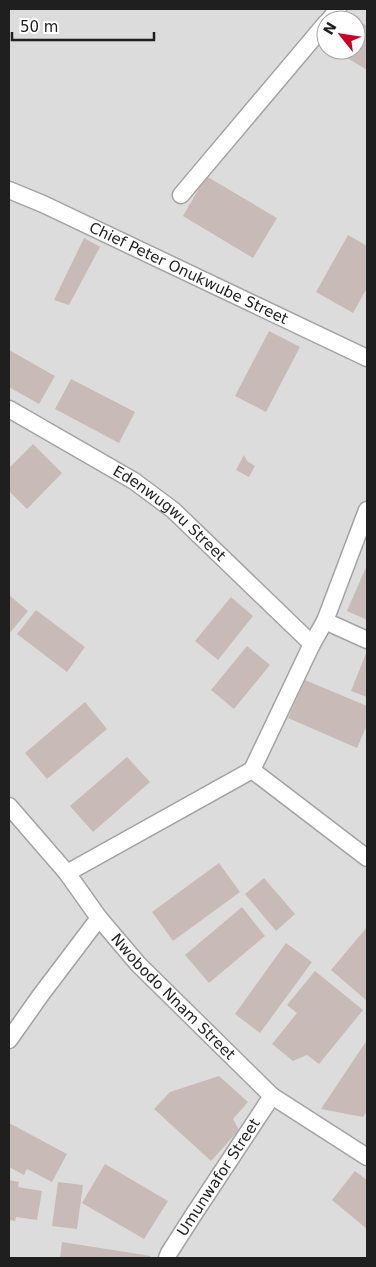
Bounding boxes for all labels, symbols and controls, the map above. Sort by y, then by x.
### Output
scale bar [12,10,155,42]
north arrow [316,10,366,60]
text: 50 m [20,18,58,36]
text: N [320,19,340,38]
street label: Chief Peter Onukwube Street [86,218,291,328]
street label: Edenwugwu Street [110,462,230,565]
street label: Nwobodo Nnam Street [107,930,239,1064]
street label: Umunwafor Street [173,1115,264,1239]

